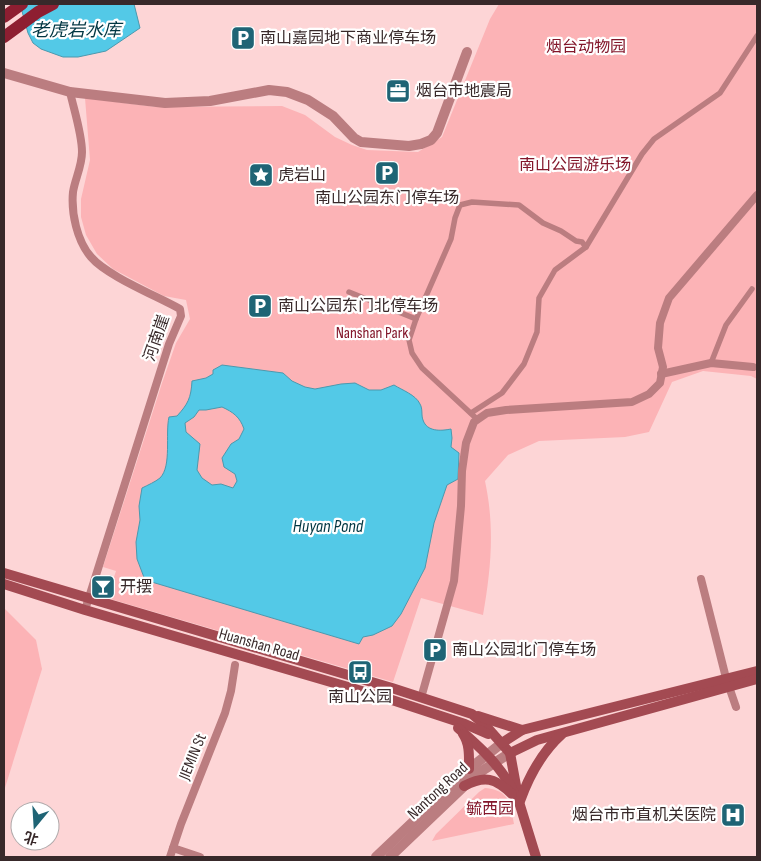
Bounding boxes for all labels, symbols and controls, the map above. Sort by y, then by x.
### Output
water label: 老虎岩水库 [31,20,124,41]
parking icon: 南山嘉园地下商业停车场 [230,25,256,51]
place label: 南山嘉园地下商业停车场 [260,29,436,48]
park label: 烟台动物园 [546,38,626,57]
office icon: 烟台市地震局 [385,78,411,104]
place label: 烟台市地震局 [416,82,512,101]
park label: 南山公园游乐场 [519,156,631,175]
parking icon: 南山公园东门停车场 [374,160,400,186]
place icon: 虎岩山 [248,162,274,188]
place label: 虎岩山 [278,166,326,185]
place label: 南山公园东门停车场 [315,189,459,208]
parking icon: 南山公园东门北停车场 [247,293,273,319]
place label: 南山公园东门北停车场 [278,297,438,316]
street label: 河南崖 [140,312,174,364]
park label: Nanshan Park [336,324,408,343]
water label: Huyan Pond [293,516,364,537]
bar icon: 开摆 [90,574,116,600]
place label: 开摆 [120,578,152,597]
street label: Huanshan Road [217,624,301,666]
parking icon: 南山公园北门停车场 [422,637,448,663]
place label: 南山公园北门停车场 [452,641,596,660]
bus stop icon: 南山公园 [347,659,373,685]
place label: 南山公园 [328,688,392,707]
street label: JIEMIN St [175,731,211,784]
street label: Nantong Road [404,758,472,824]
park label: 毓西园 [466,800,514,819]
north arrow [10,801,60,851]
hospital icon: 烟台市市直机关医院 [720,802,746,828]
place label: 烟台市市直机关医院 [572,806,716,825]
text: 北 [22,828,40,848]

